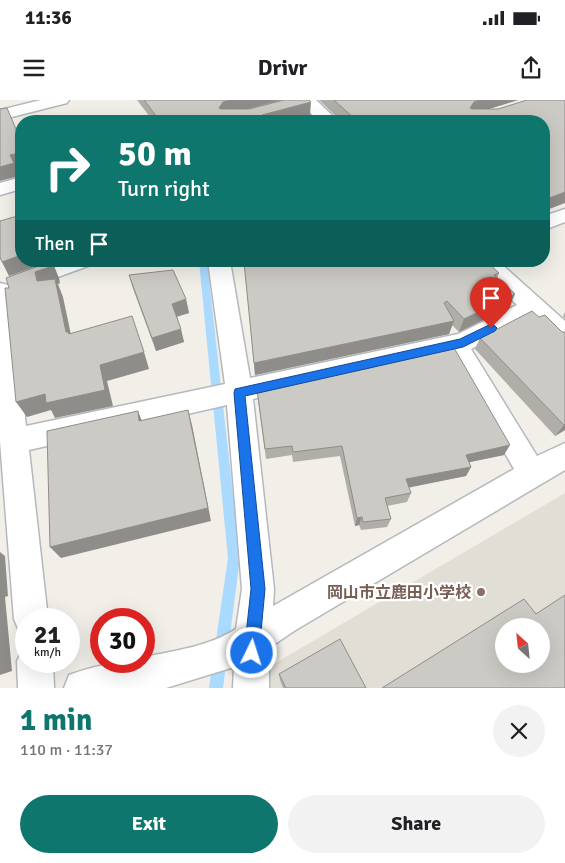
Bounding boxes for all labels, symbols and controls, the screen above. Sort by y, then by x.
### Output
text: 11:36 [25,6,72,30]
icon: menu [20,54,48,82]
text: Drivr [258,54,307,81]
icon: share [517,54,545,82]
text: 50 m [118,132,192,175]
icon: right [35,135,100,200]
text: Turn right [118,175,210,202]
icon: arrive [85,230,113,258]
text: Then [35,232,75,256]
pin [470,277,512,328]
icon: arrive [477,284,505,312]
place label: 岡山市立鹿田小学校 [327,583,471,603]
marker: 岡山市立鹿田小学校 [475,586,487,598]
speed limit sign: 30 [90,608,155,673]
north arrow [495,618,550,672]
map controls [495,618,550,673]
text: 21 [34,619,61,650]
position arrow [225,626,277,678]
text: km/h [34,645,61,660]
text: 1 min [20,702,92,739]
button: close [493,705,545,757]
text: 110 m · 11:37 [20,740,113,760]
button: Exit [20,795,278,853]
button: Share [288,795,545,853]

